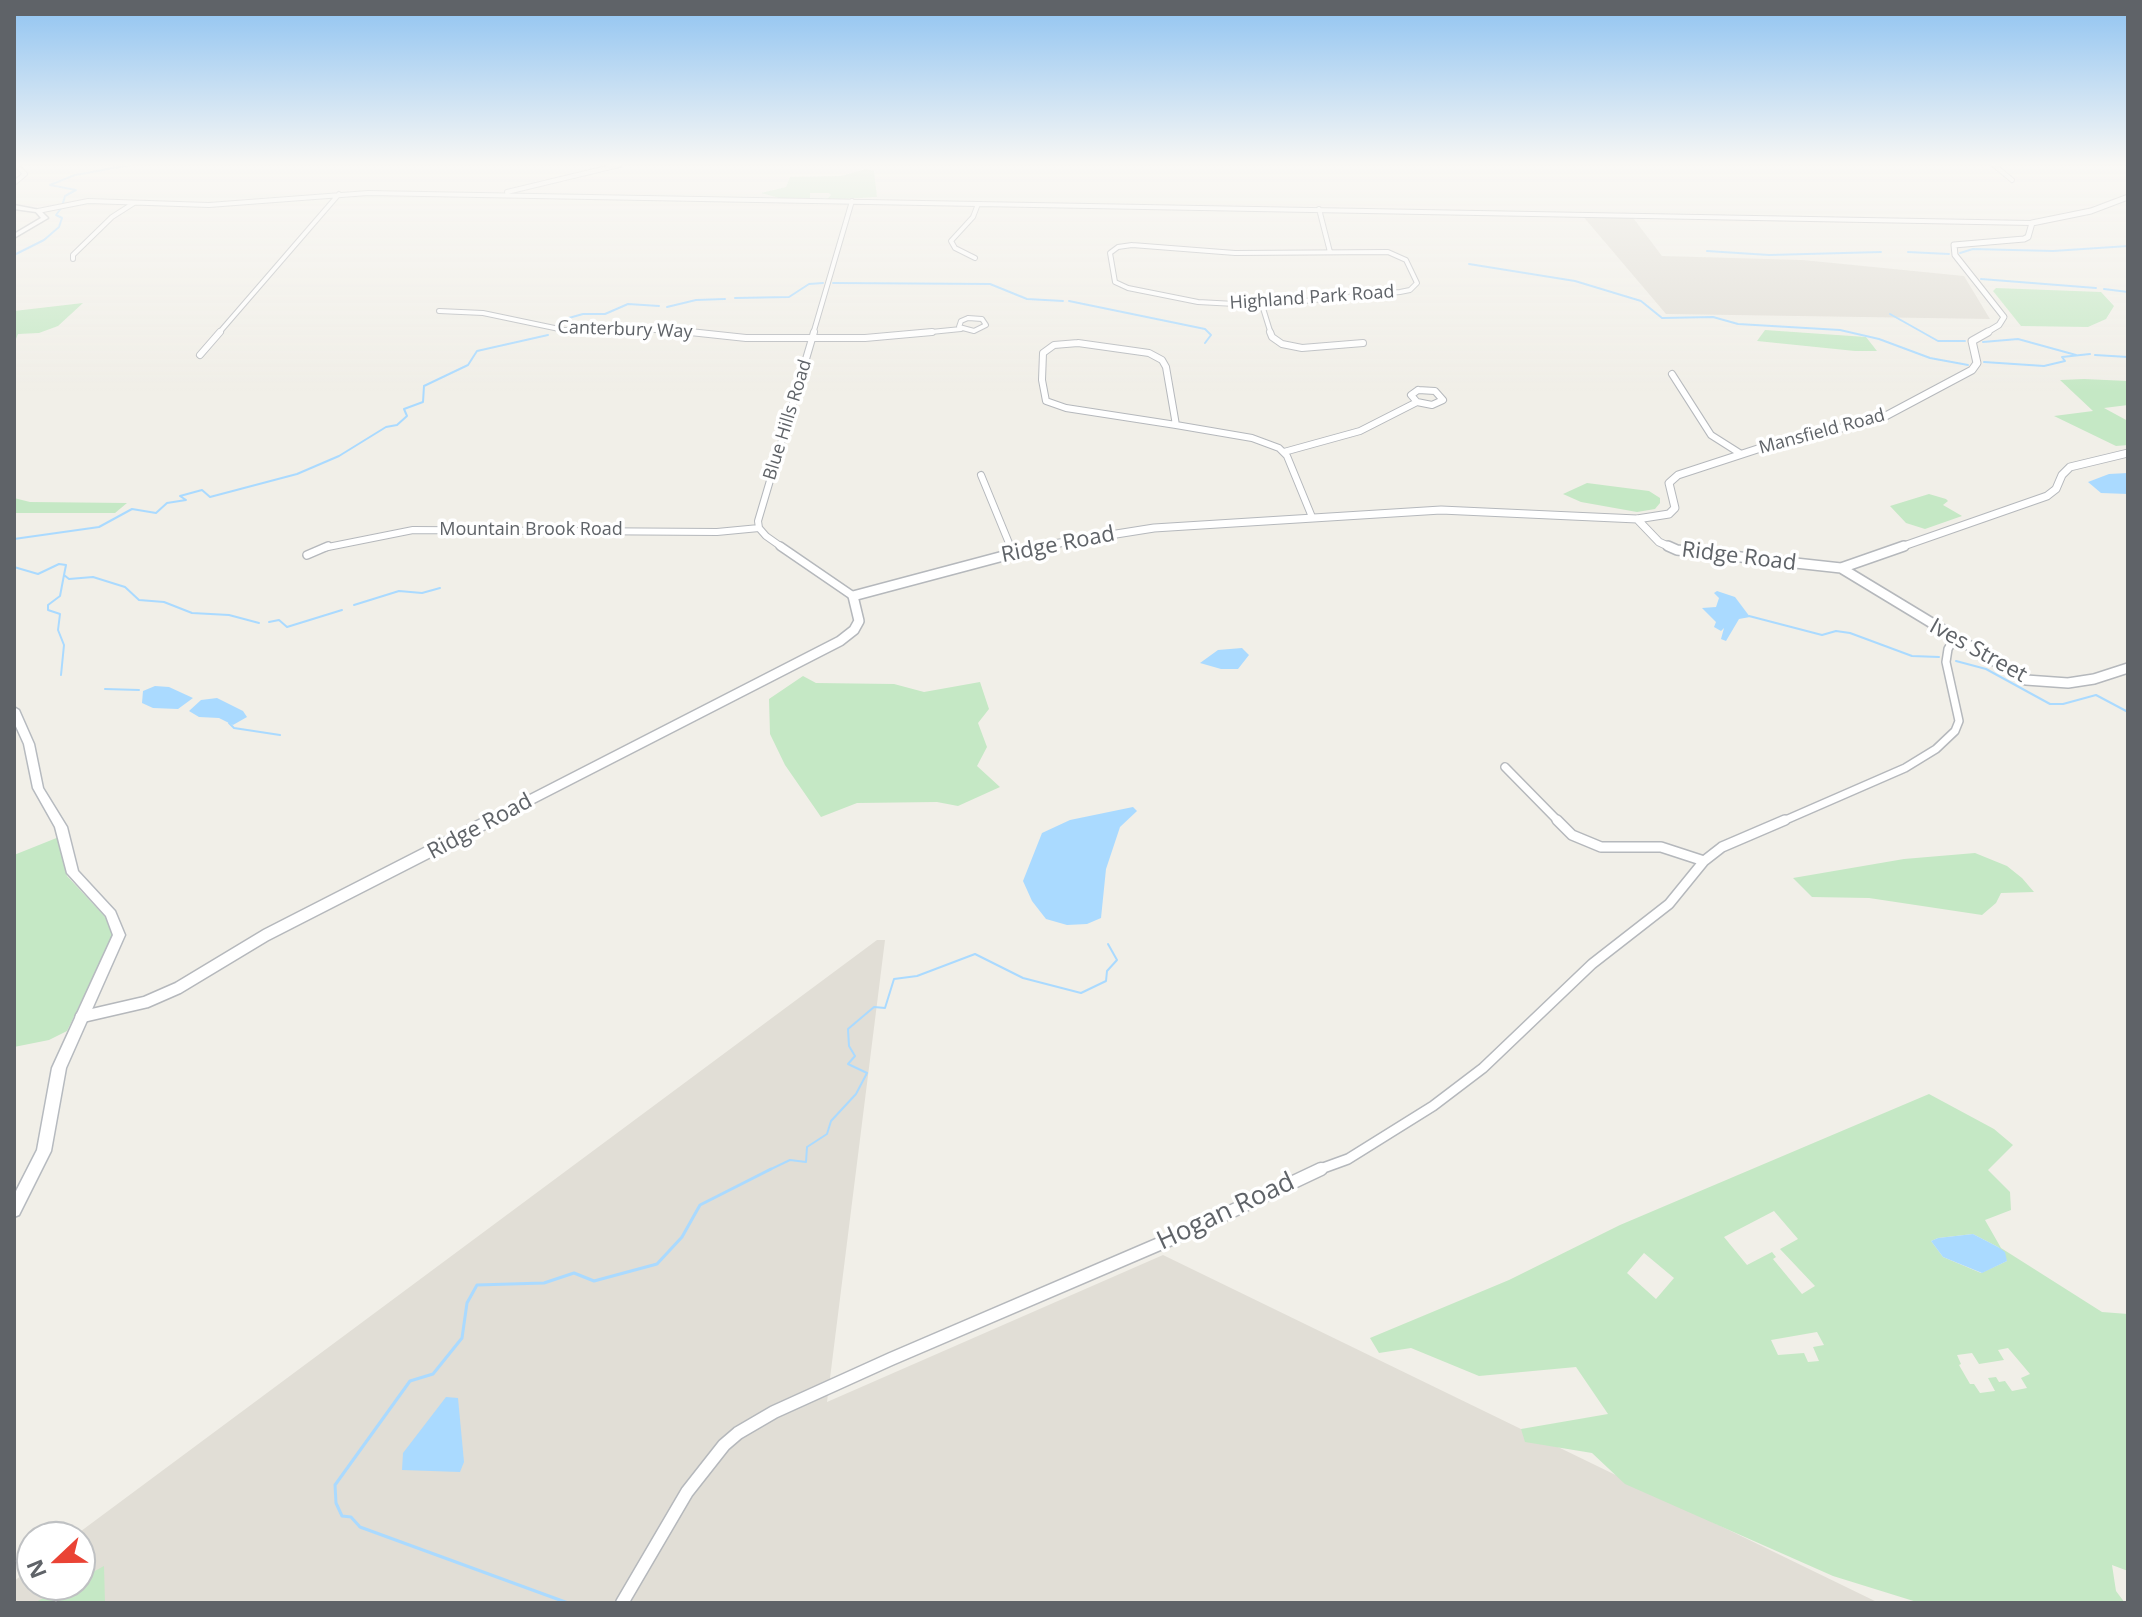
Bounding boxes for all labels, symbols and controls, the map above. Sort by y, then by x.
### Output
street label: Highland Park Road [1229,281,1395,315]
street label: Canterbury Way [557,317,693,343]
street label: Blue Hills Road [759,357,817,483]
street label: Mansfield Road [1757,405,1887,459]
street label: Mountain Brook Road [439,519,623,541]
street label: Ridge Road [999,521,1117,569]
street label: Ridge Road [1680,537,1798,577]
street label: Ives Street [1925,613,2031,689]
street label: Ridge Road [423,788,537,866]
street label: Hogan Road [1152,1167,1300,1257]
north arrow [16,1521,96,1601]
text: N [18,1555,53,1583]

